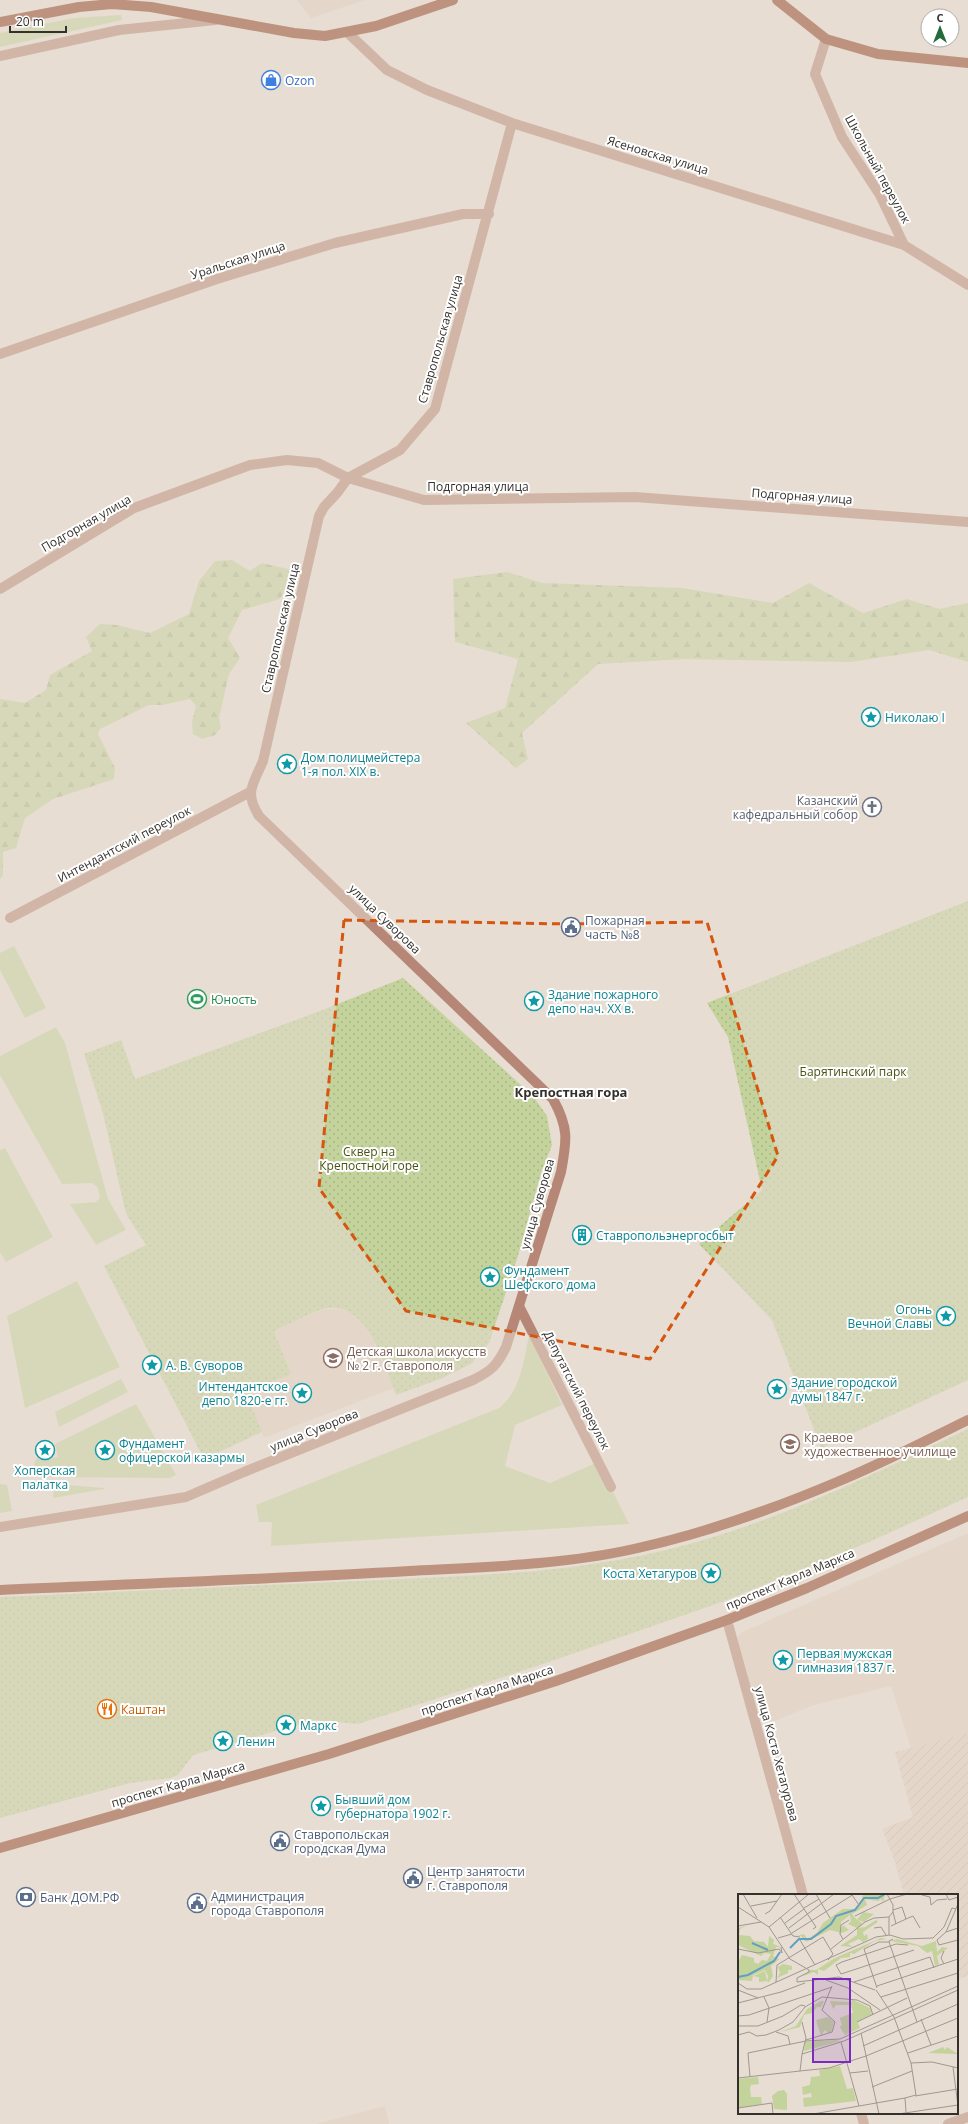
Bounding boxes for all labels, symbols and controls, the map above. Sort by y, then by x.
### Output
scale bar [10,8,66,34]
north arrow [920,8,960,48]
text: С [936,10,944,25]
text: 20 m [16,13,44,30]
shop icon: Ozon [260,69,282,91]
place label: Ozon [285,72,315,89]
street label: Школьный переулок [841,112,915,227]
street label: Ясеновская улица [605,132,711,178]
street label: Уральская улица [189,237,287,283]
street label: Ставропольская улица [413,273,467,405]
street label: Подгорная улица [427,478,529,495]
street label: Подгорная улица [751,484,853,508]
street label: Подгорная улица [38,490,134,556]
street label: Ставропольская улица [257,561,303,695]
place icon: Николаю I [860,706,882,728]
place label: Николаю I [885,709,945,726]
place label: Дом полицмейстера 1-я пол. XIX в. [301,749,420,780]
place icon: Дом полицмейстера 1-я пол. XIX в. [276,753,298,775]
place label: Казанский кафедральный собор [733,792,858,823]
church icon: Казанский кафедральный собор [861,796,883,818]
street label: Интендантский переулок [54,801,194,886]
street label: улица Суворова [345,880,425,958]
place label: Пожарная часть №8 [585,912,645,943]
public building icon: Пожарная часть №8 [560,916,582,938]
place label: Здание пожарного депо нач. ХХ в. [548,986,658,1017]
sports icon: Юность [186,988,208,1010]
place icon: Здание пожарного депо нач. ХХ в. [523,990,545,1012]
place label: Юность [211,991,257,1008]
park label: Барятинский парк [800,1063,907,1080]
district label: Крепостная гора [515,1083,627,1101]
park label: Сквер на Крепостной горе [319,1143,419,1174]
street label: улица Суворова [516,1157,558,1251]
building icon: Ставропольэнергосбыт [571,1224,593,1246]
place label: Ставропольэнергосбыт [596,1227,734,1244]
place label: Фундамент Шефского дома [504,1262,596,1293]
place icon: Фундамент Шефского дома [479,1266,501,1288]
place label: Огонь Вечной Славы [847,1301,932,1332]
place icon: Огонь Вечной Славы [935,1305,957,1327]
street label: Депутатский переулок [540,1328,615,1453]
place label: Детская школа искусств № 2 г. Ставрополя [347,1343,486,1374]
school or university icon: Детская школа искусств № 2 г. Ставрополя [322,1347,344,1369]
place icon: А. В. Суворов [141,1354,163,1376]
place label: А. В. Суворов [166,1357,243,1374]
place label: Здание городской думы 1847 г. [791,1374,897,1405]
place label: Интендантское депо 1820-е гг. [199,1378,288,1409]
place icon: Здание городской думы 1847 г. [766,1378,788,1400]
place icon: Интендантское депо 1820-е гг. [291,1382,313,1404]
street label: улица Суворова [267,1405,361,1455]
place label: Краевое художественное училище [804,1429,956,1460]
school or university icon: Краевое художественное училище [779,1433,801,1455]
place label: Фундамент офицерской казармы [119,1435,245,1466]
place icon: Хоперская палатка [34,1439,56,1461]
place icon: Фундамент офицерской казармы [94,1439,116,1461]
place label: Хоперская палатка [15,1462,75,1493]
street label: проспект Карла Маркса [723,1544,857,1614]
place icon: Коста Хетагуров [700,1562,722,1584]
place label: Коста Хетагуров [603,1565,697,1582]
place label: Первая мужская гимназия 1837 г. [797,1645,895,1676]
place icon: Первая мужская гимназия 1837 г. [772,1649,794,1671]
street label: проспект Карла Маркса [419,1661,555,1719]
street label: улица Коста Хетагурова [751,1685,803,1823]
restaurant icon: Каштан [96,1698,118,1720]
place label: Каштан [121,1701,166,1718]
place icon: Маркс [275,1714,297,1736]
place label: Маркс [300,1717,337,1734]
place icon: Ленин [212,1730,234,1752]
place label: Ленин [237,1733,275,1750]
street label: проспект Карла Маркса [109,1757,247,1811]
place label: Бывший дом губернатора 1902 г. [335,1791,451,1822]
place icon: Бывший дом губернатора 1902 г. [310,1795,332,1817]
place label: Ставропольская городская Дума [294,1826,389,1857]
public building icon: Ставропольская городская Дума [269,1830,291,1852]
place label: Центр занятости г. Ставрополя [427,1863,525,1894]
public building icon: Центр занятости г. Ставрополя [402,1867,424,1889]
bank icon: Банк ДОМ.РФ [15,1886,37,1908]
place label: Администрация города Ставрополя [211,1888,324,1919]
place label: Банк ДОМ.РФ [40,1889,119,1906]
public building icon: Администрация города Ставрополя [186,1892,208,1914]
inset map [738,1894,958,2114]

